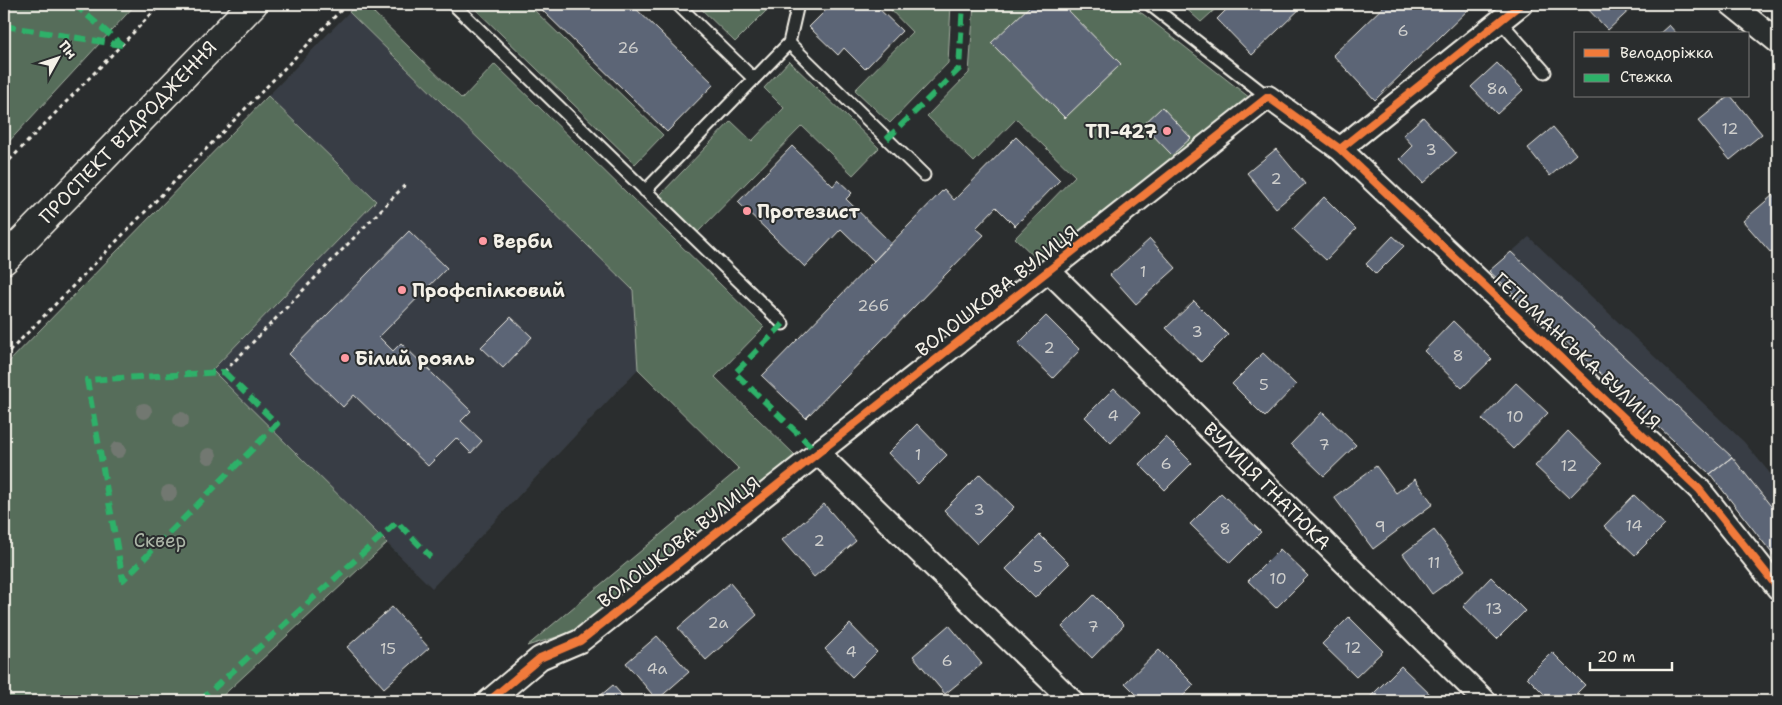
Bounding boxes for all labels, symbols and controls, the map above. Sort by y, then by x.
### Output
house number: 6 [1397,20,1409,41]
north arrow [32,32,82,82]
legend [1574,32,1750,98]
street label: ПРОСПЕКТ ВІДРОДЖЕННЯ [34,35,222,229]
text: Пн [55,37,81,63]
house number: 26 [617,37,639,58]
text: Велодоріжка [1620,43,1714,63]
text: Стежка [1620,67,1673,87]
house number: 8а [1486,78,1508,99]
house number: 12 [1721,118,1739,139]
place label: ТП-427 [1085,119,1157,144]
marker: ТП-427 [1161,125,1173,137]
house number: 3 [1425,139,1437,160]
house number: 2 [1270,168,1282,189]
place label: Протезист [757,199,861,224]
marker: Протезист [741,205,753,217]
street label: ВОЛОШКОВА ВУЛИЦЯ [911,220,1083,362]
place label: Верби [493,229,553,254]
marker: Верби [477,235,489,247]
house number: 1 [1140,261,1146,282]
street label: ГЕТЬМАНСЬКА ВУЛИЦЯ [1488,267,1666,435]
place label: Профспілковий [412,278,565,303]
marker: Профспілковий [396,284,408,296]
house number: 26б [857,295,889,316]
house number: 3 [1191,321,1203,342]
house number: 2 [1043,337,1055,358]
house number: 8 [1452,345,1464,366]
place label: Білий рояль [355,346,475,371]
marker: Білий рояль [339,352,351,364]
house number: 5 [1259,374,1269,395]
house number: 4 [1107,405,1119,426]
house number: 10 [1506,406,1524,427]
street label: ВУЛИЦЯ ГНАТЮКА [1198,417,1336,555]
house number: 7 [1318,434,1330,455]
house number: 1 [915,444,921,465]
house number: 6 [1160,453,1172,474]
house number: 12 [1560,455,1578,476]
street label: ВОЛОШКОВА ВУЛИЦЯ [593,471,765,613]
house number: 3 [973,499,985,520]
house number: 14 [1625,515,1643,536]
house number: 9 [1374,516,1386,537]
house number: 8 [1219,518,1231,539]
park label: Сквер [134,528,186,553]
house number: 2 [813,530,825,551]
house number: 11 [1428,552,1440,573]
house number: 5 [1033,556,1043,577]
house number: 10 [1269,568,1287,589]
house number: 13 [1485,598,1503,619]
house number: 2а [707,612,729,633]
house number: 7 [1087,616,1099,637]
house number: 12 [1344,637,1362,658]
house number: 15 [380,638,396,659]
scale bar [1590,640,1672,672]
house number: 4 [845,641,857,662]
text: 20 m [1597,647,1636,667]
house number: 6 [941,650,953,671]
house number: 4а [646,658,668,679]

